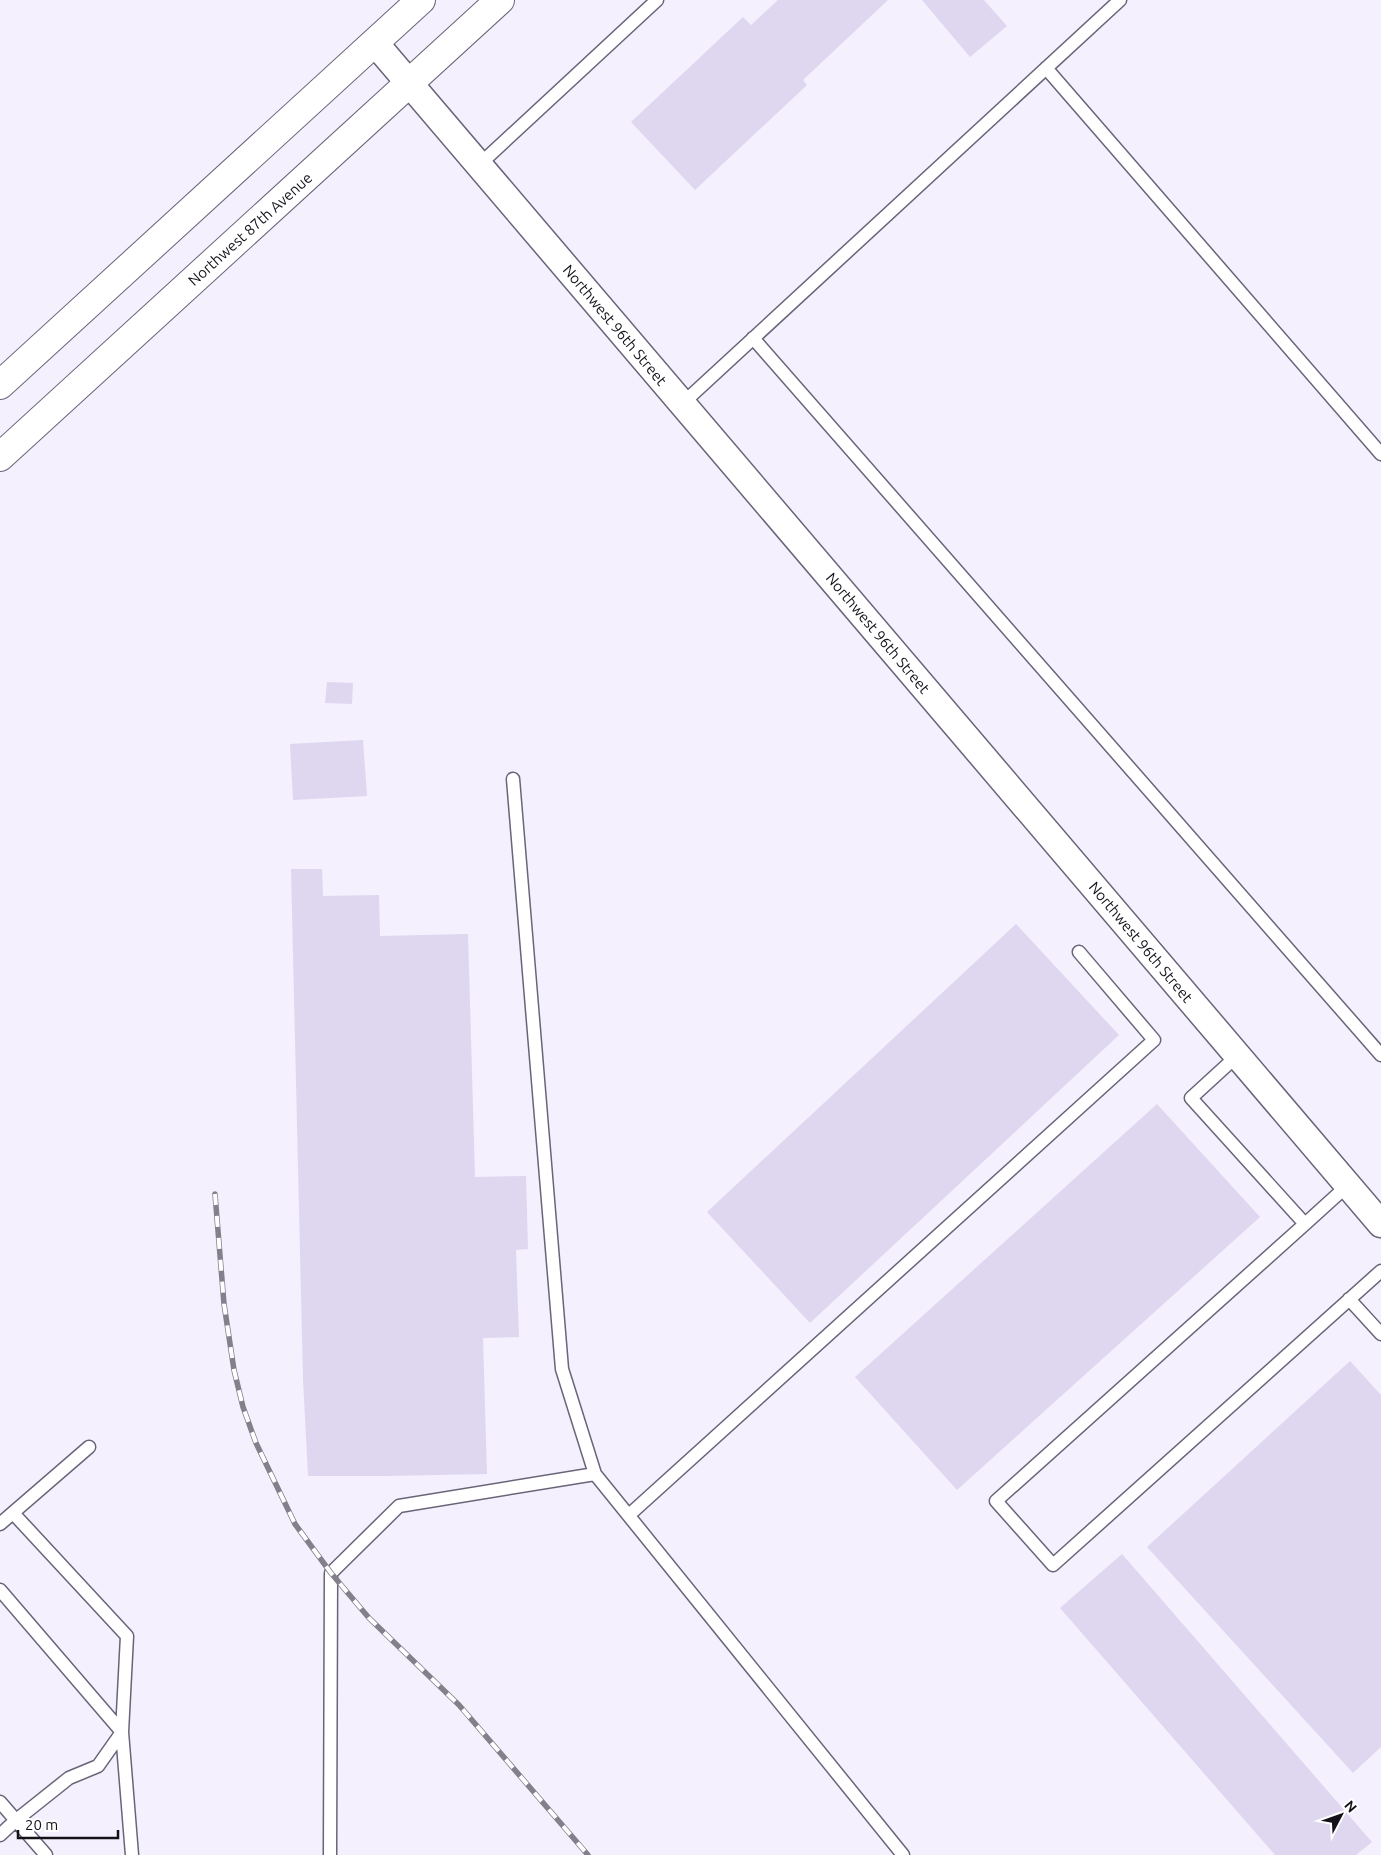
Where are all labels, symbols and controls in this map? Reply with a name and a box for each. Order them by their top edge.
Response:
street label: Northwest 87th Avenue [185,169,315,289]
street label: Northwest 96th Street [560,261,670,389]
street label: Northwest 96th Street [823,569,933,697]
street label: Northwest 96th Street [1086,878,1196,1006]
north arrow [1316,1790,1366,1840]
text: N [1341,1797,1360,1816]
scale bar [18,1808,118,1840]
text: 20 m [25,1816,58,1833]

